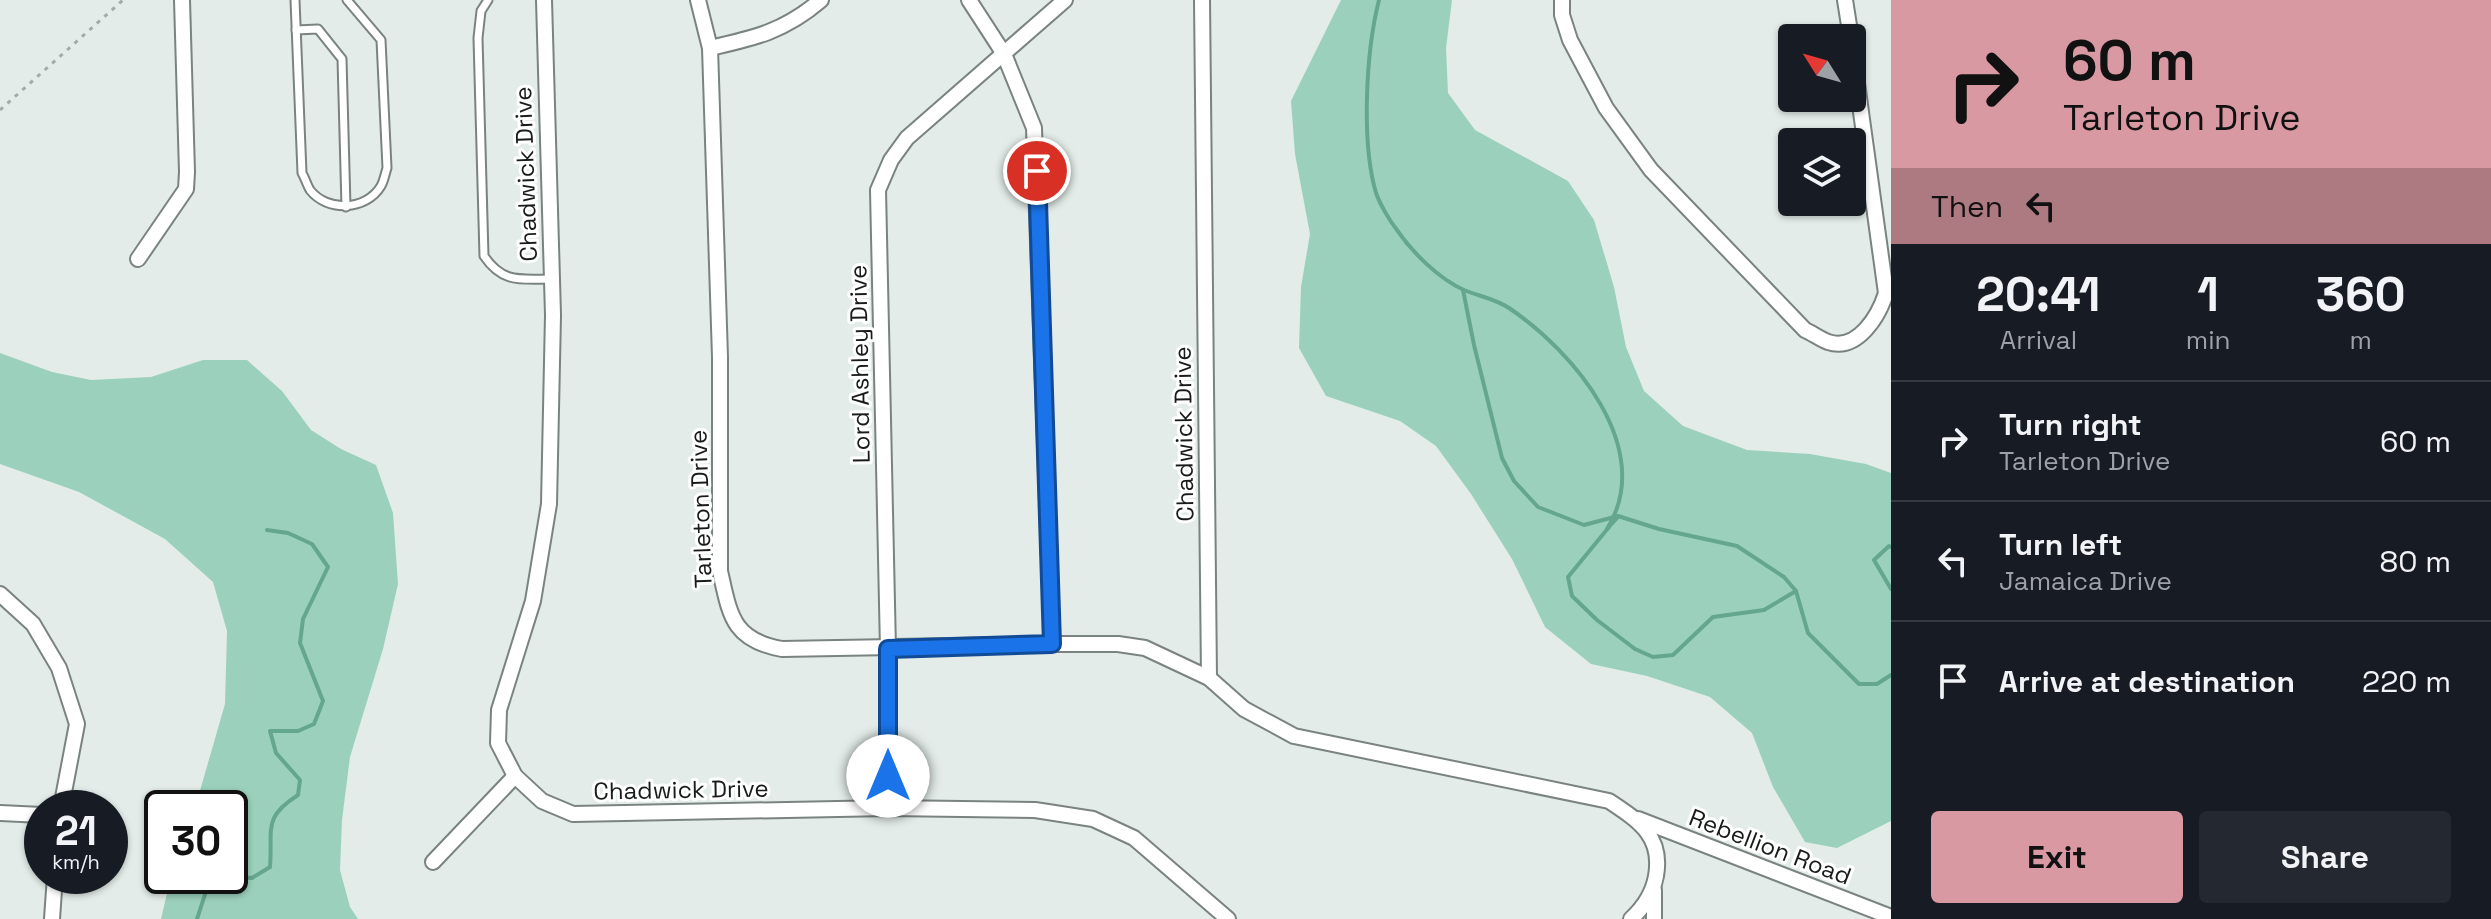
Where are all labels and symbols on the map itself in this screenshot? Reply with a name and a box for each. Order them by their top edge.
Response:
north arrow [1778,24,1866,112]
street label: Chadwick Drive [507,86,544,262]
pin [1003,137,1071,205]
street label: Lord Ashley Drive [842,264,877,464]
street label: Chadwick Drive [1166,346,1201,522]
street label: Tarleton Drive [682,429,719,589]
position arrow [846,734,930,818]
street label: Chadwick Drive [593,772,769,807]
speed limit sign: 30 [144,790,248,894]
street label: Rebellion Road [1685,801,1856,892]

